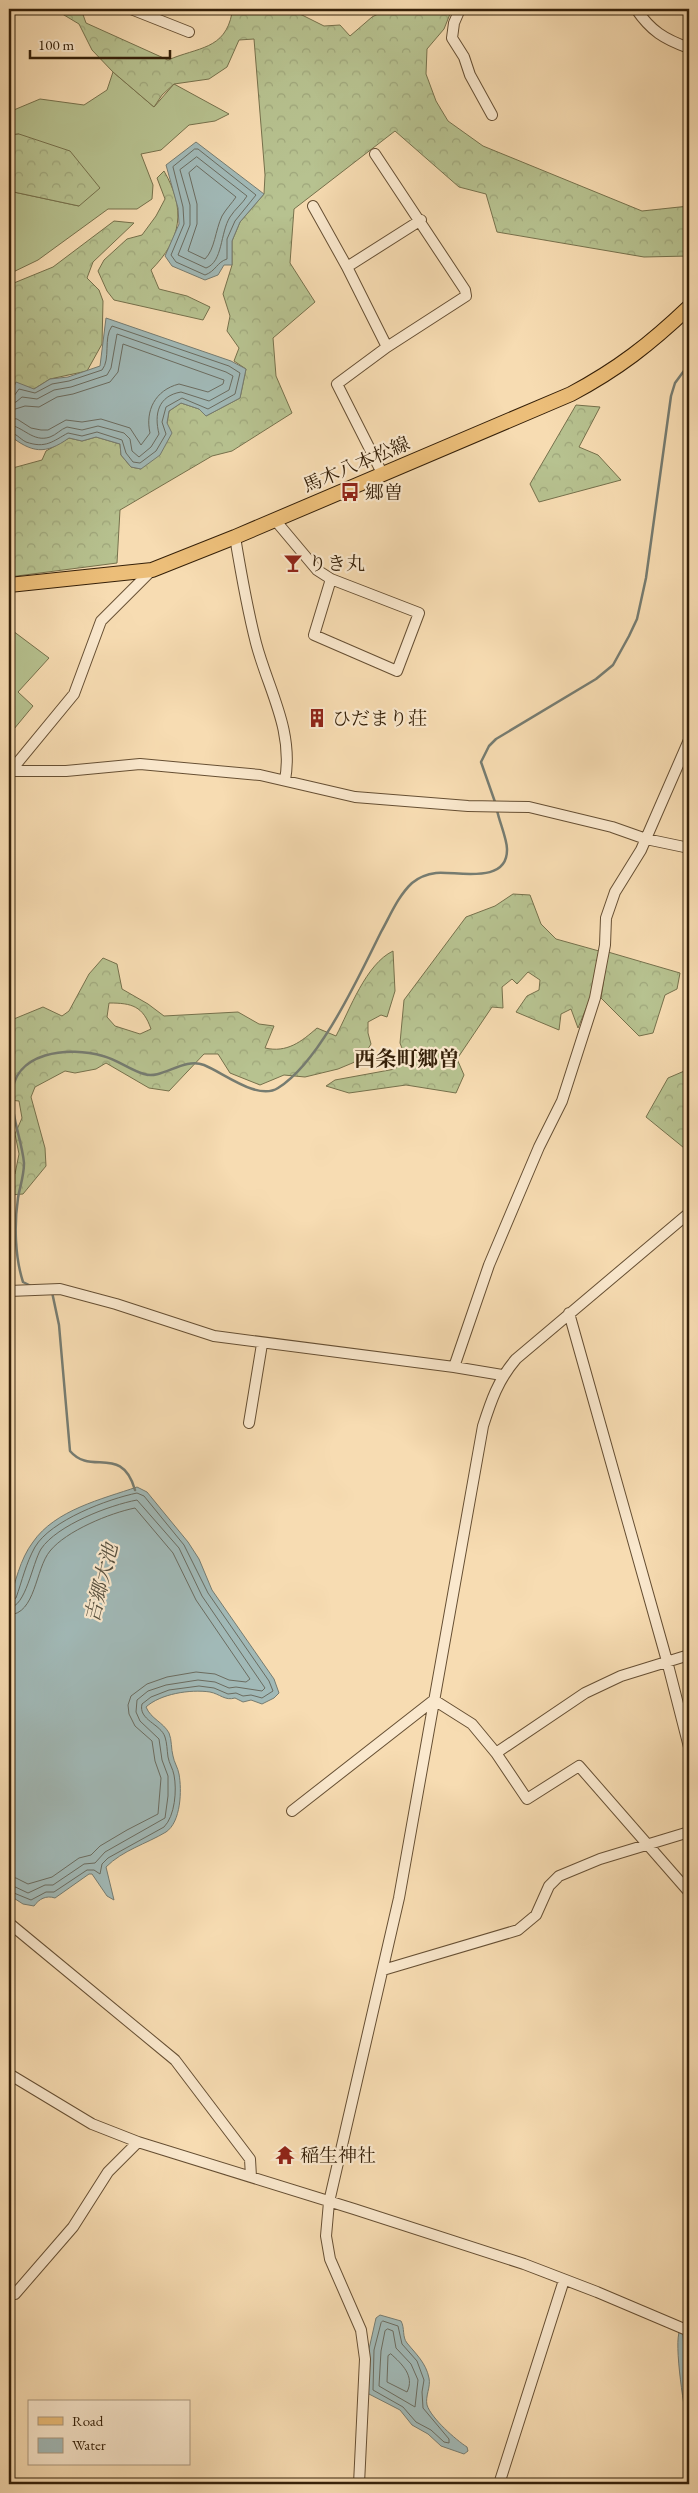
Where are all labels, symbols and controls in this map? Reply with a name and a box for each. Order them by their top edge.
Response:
scale bar [30,28,170,60]
text: 100 m [38,35,75,54]
street label: 馬木八本松線 [299,431,414,498]
place label: 郷曽 [365,480,403,505]
bus stop icon: 郷曽 [339,481,361,503]
place label: りき丸 [308,551,365,576]
bar icon: りき丸 [282,552,304,574]
place label: ひだまり荘 [332,706,427,731]
building icon: ひだまり荘 [306,707,328,729]
district label: 西条町郷曽 [355,1045,460,1072]
water label: 吉郷大池 [79,1539,124,1625]
place label: 稲生神社 [300,2143,376,2168]
temple icon: 稲生神社 [274,2144,296,2166]
legend [28,2400,190,2466]
text: Road [72,2411,104,2430]
text: Water [72,2435,106,2454]

